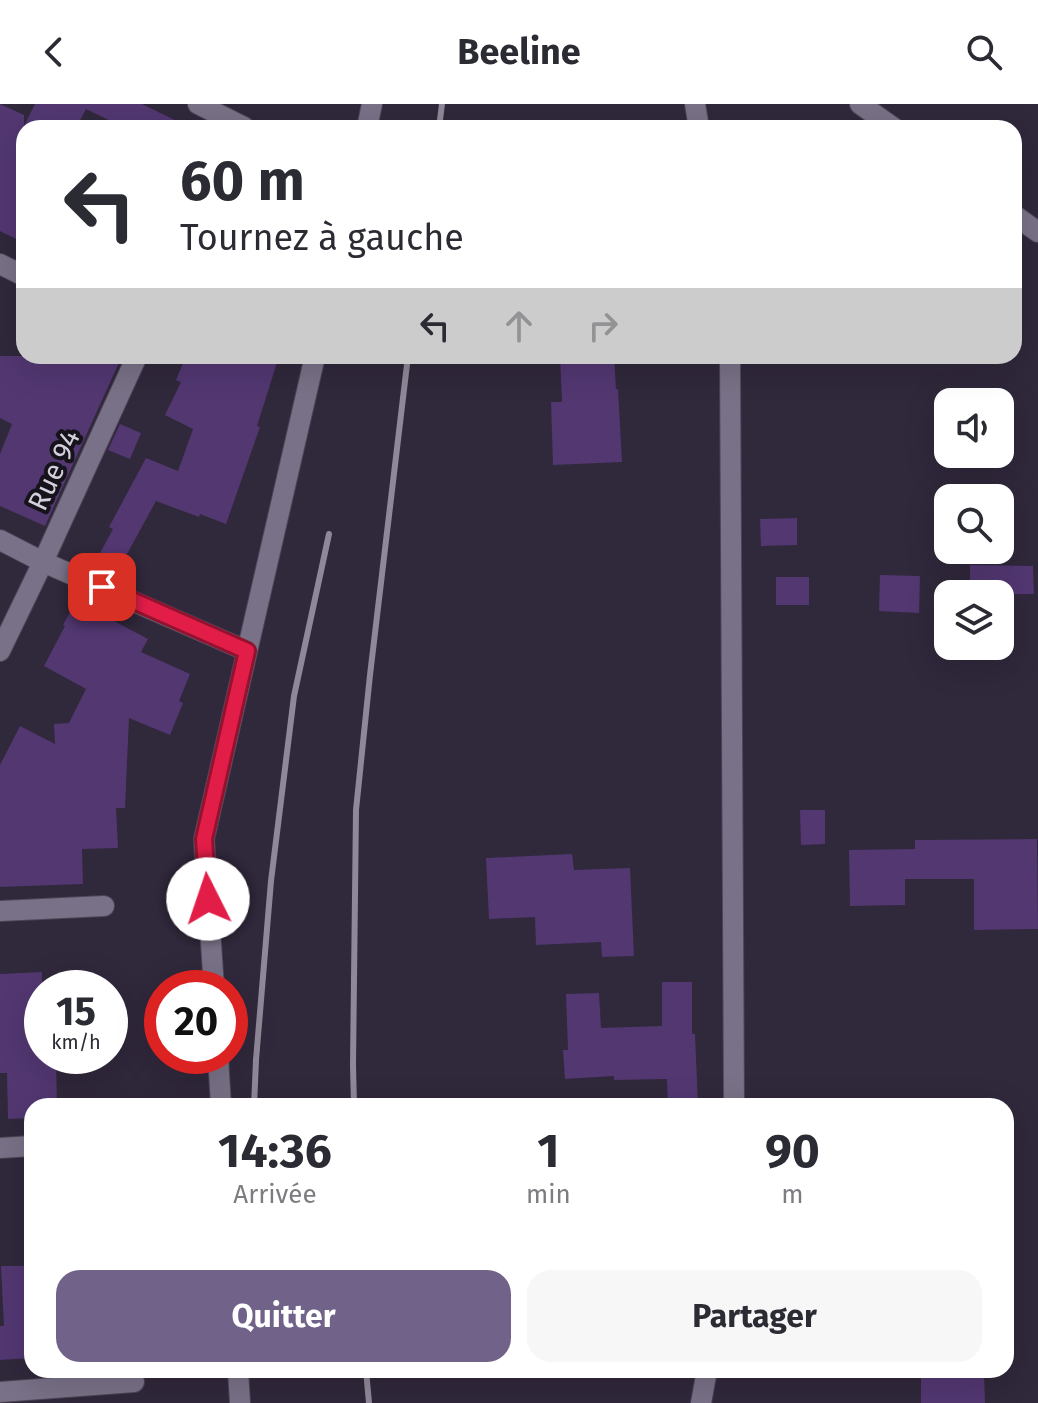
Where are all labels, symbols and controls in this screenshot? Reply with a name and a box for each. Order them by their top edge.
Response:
icon: back [32,30,76,74]
text: Beeline [457,30,581,74]
icon: search [962,30,1006,74]
text: 60 m [180,148,305,215]
icon: left [48,152,152,256]
text: Tournez à gauche [180,216,464,260]
icon: left [413,304,457,348]
icon: ahead [497,304,541,348]
icon: right [581,304,625,348]
map controls [934,388,1014,660]
button: sound [934,388,1014,468]
street label: Rue 94 [21,424,87,516]
button: search [934,484,1014,564]
pin [68,553,136,621]
icon: arrive [80,565,124,609]
button: layers [934,580,1014,660]
position arrow [166,857,250,941]
speed limit sign: 20 [144,970,248,1074]
text: 15 [56,988,96,1036]
text: km/h [51,1030,101,1054]
text: 14:36 [218,1122,332,1180]
text: 1 [537,1122,560,1180]
text: 90 [765,1122,820,1180]
text: Arrivée [233,1179,317,1210]
text: min [526,1179,571,1210]
text: m [781,1179,804,1210]
button: Quitter [56,1270,511,1362]
button: Partager [527,1270,982,1362]

